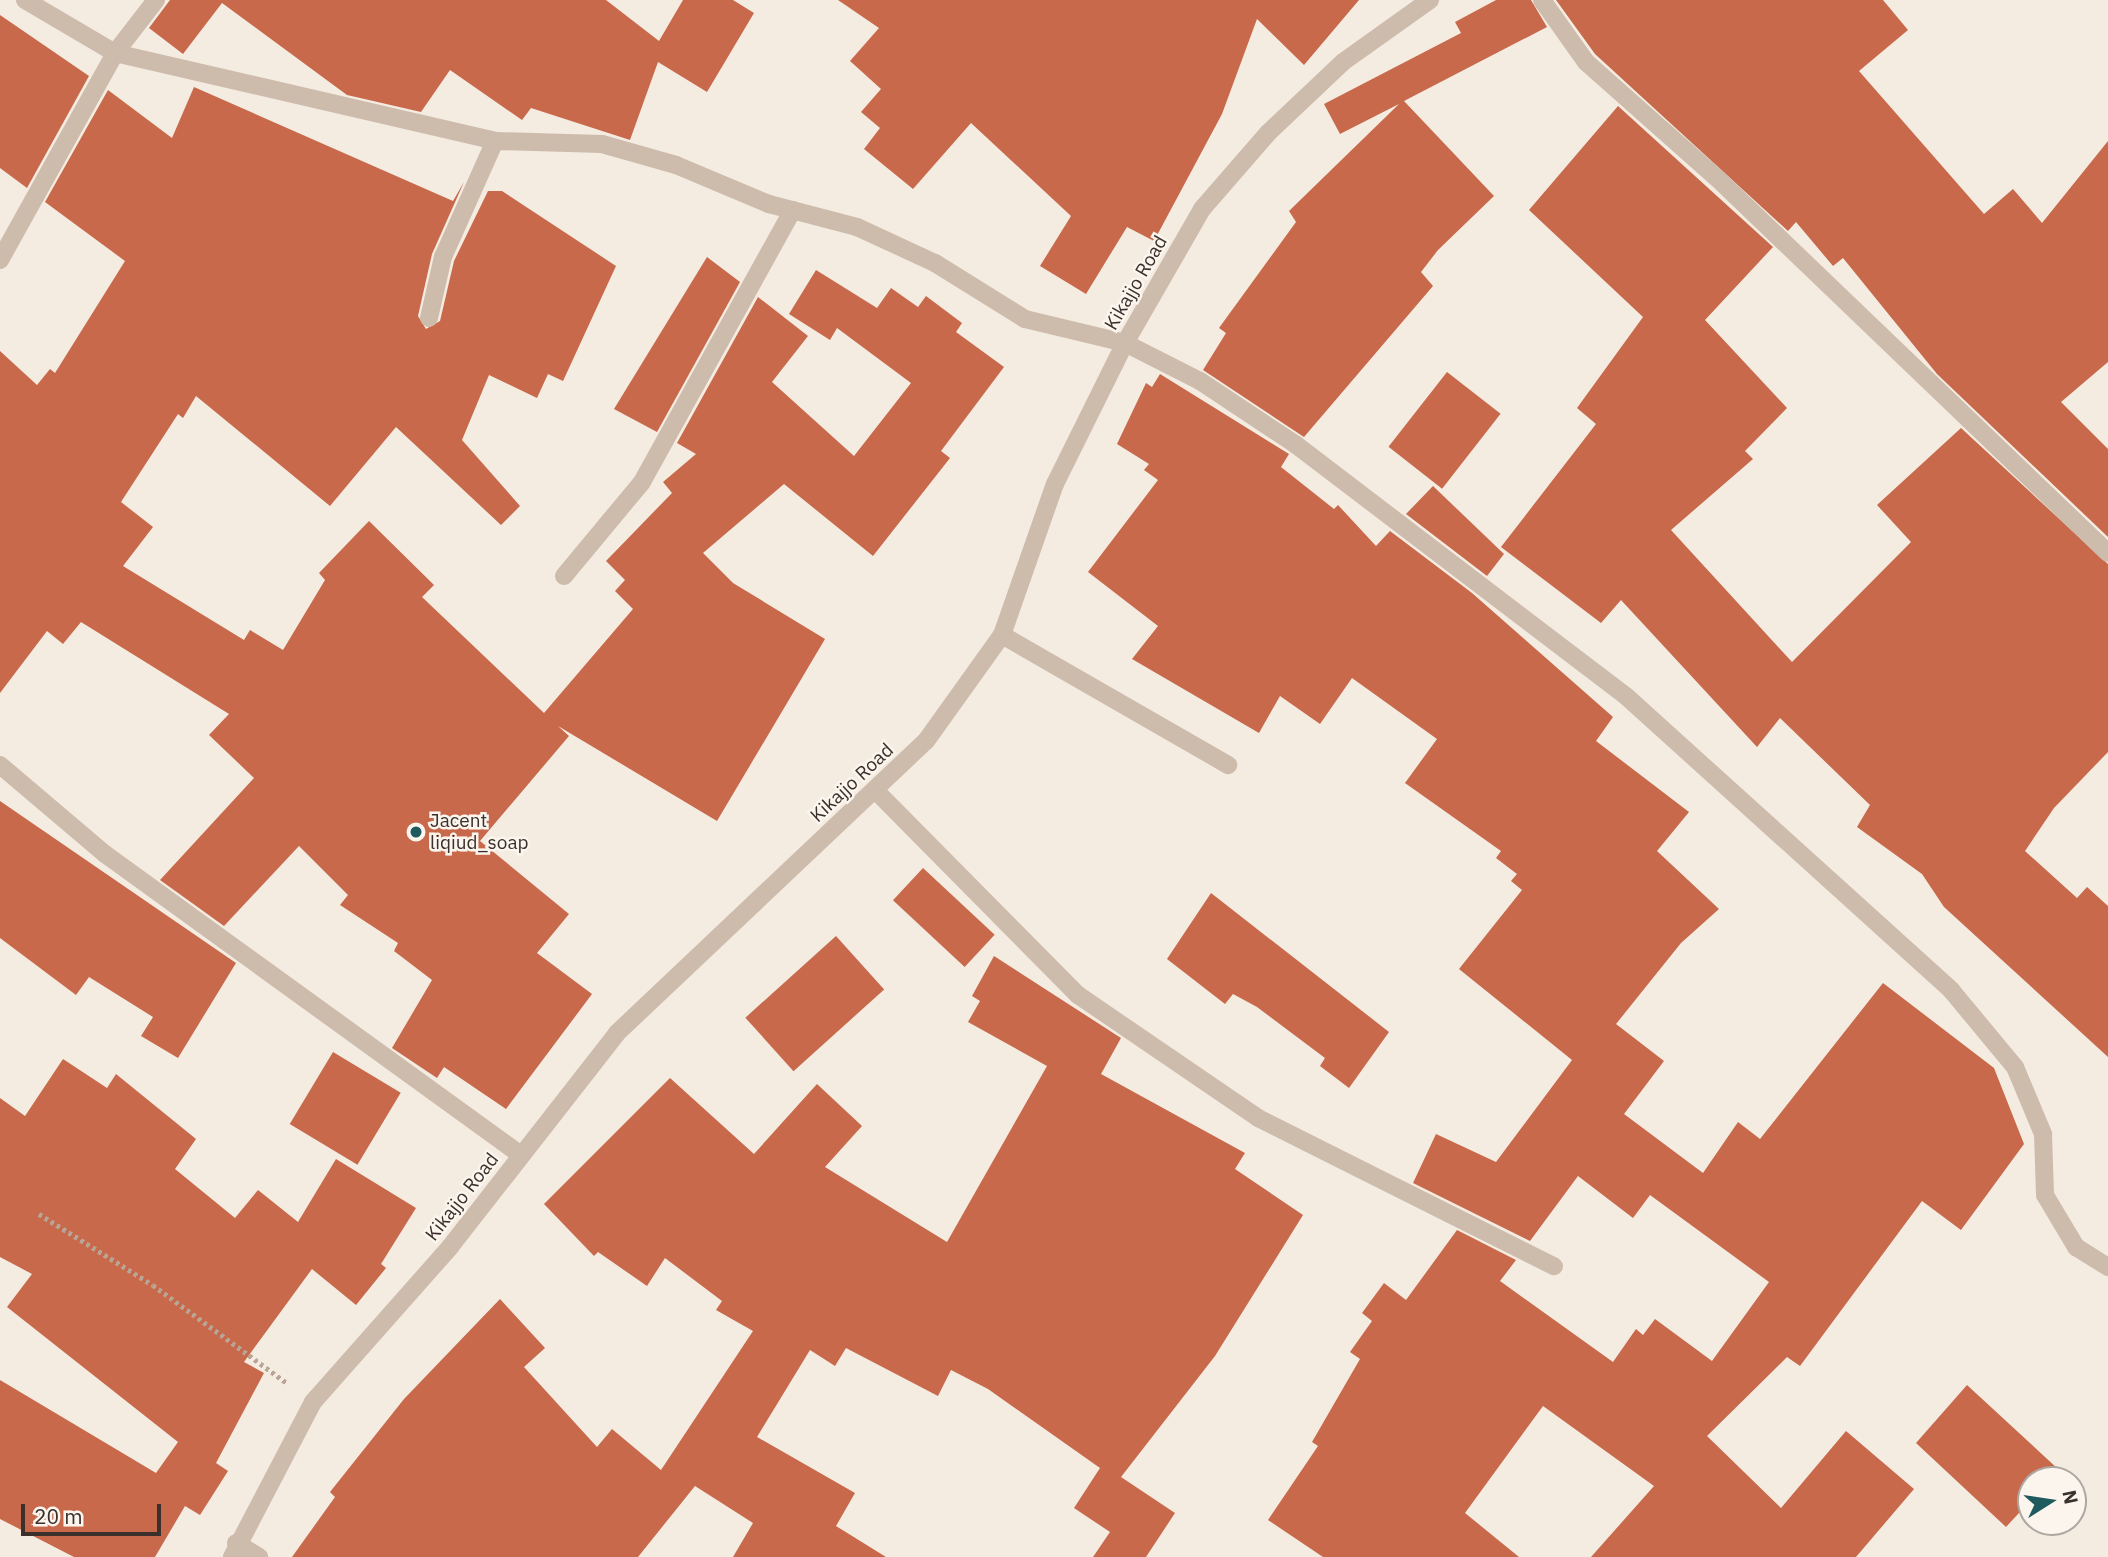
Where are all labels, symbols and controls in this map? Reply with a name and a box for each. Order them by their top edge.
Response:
street label: Kikajjo Road [1100,232,1172,334]
street label: Kikajjo Road [806,739,898,827]
place label: Jacent liqiud_soap [430,810,529,854]
marker: Jacent liqiud_soap [408,824,424,840]
street label: Kikajjo Road [421,1149,503,1245]
north arrow [2017,1466,2087,1536]
text: N [2057,1488,2084,1506]
scale bar [24,1490,164,1534]
text: 20 m [34,1502,83,1530]

